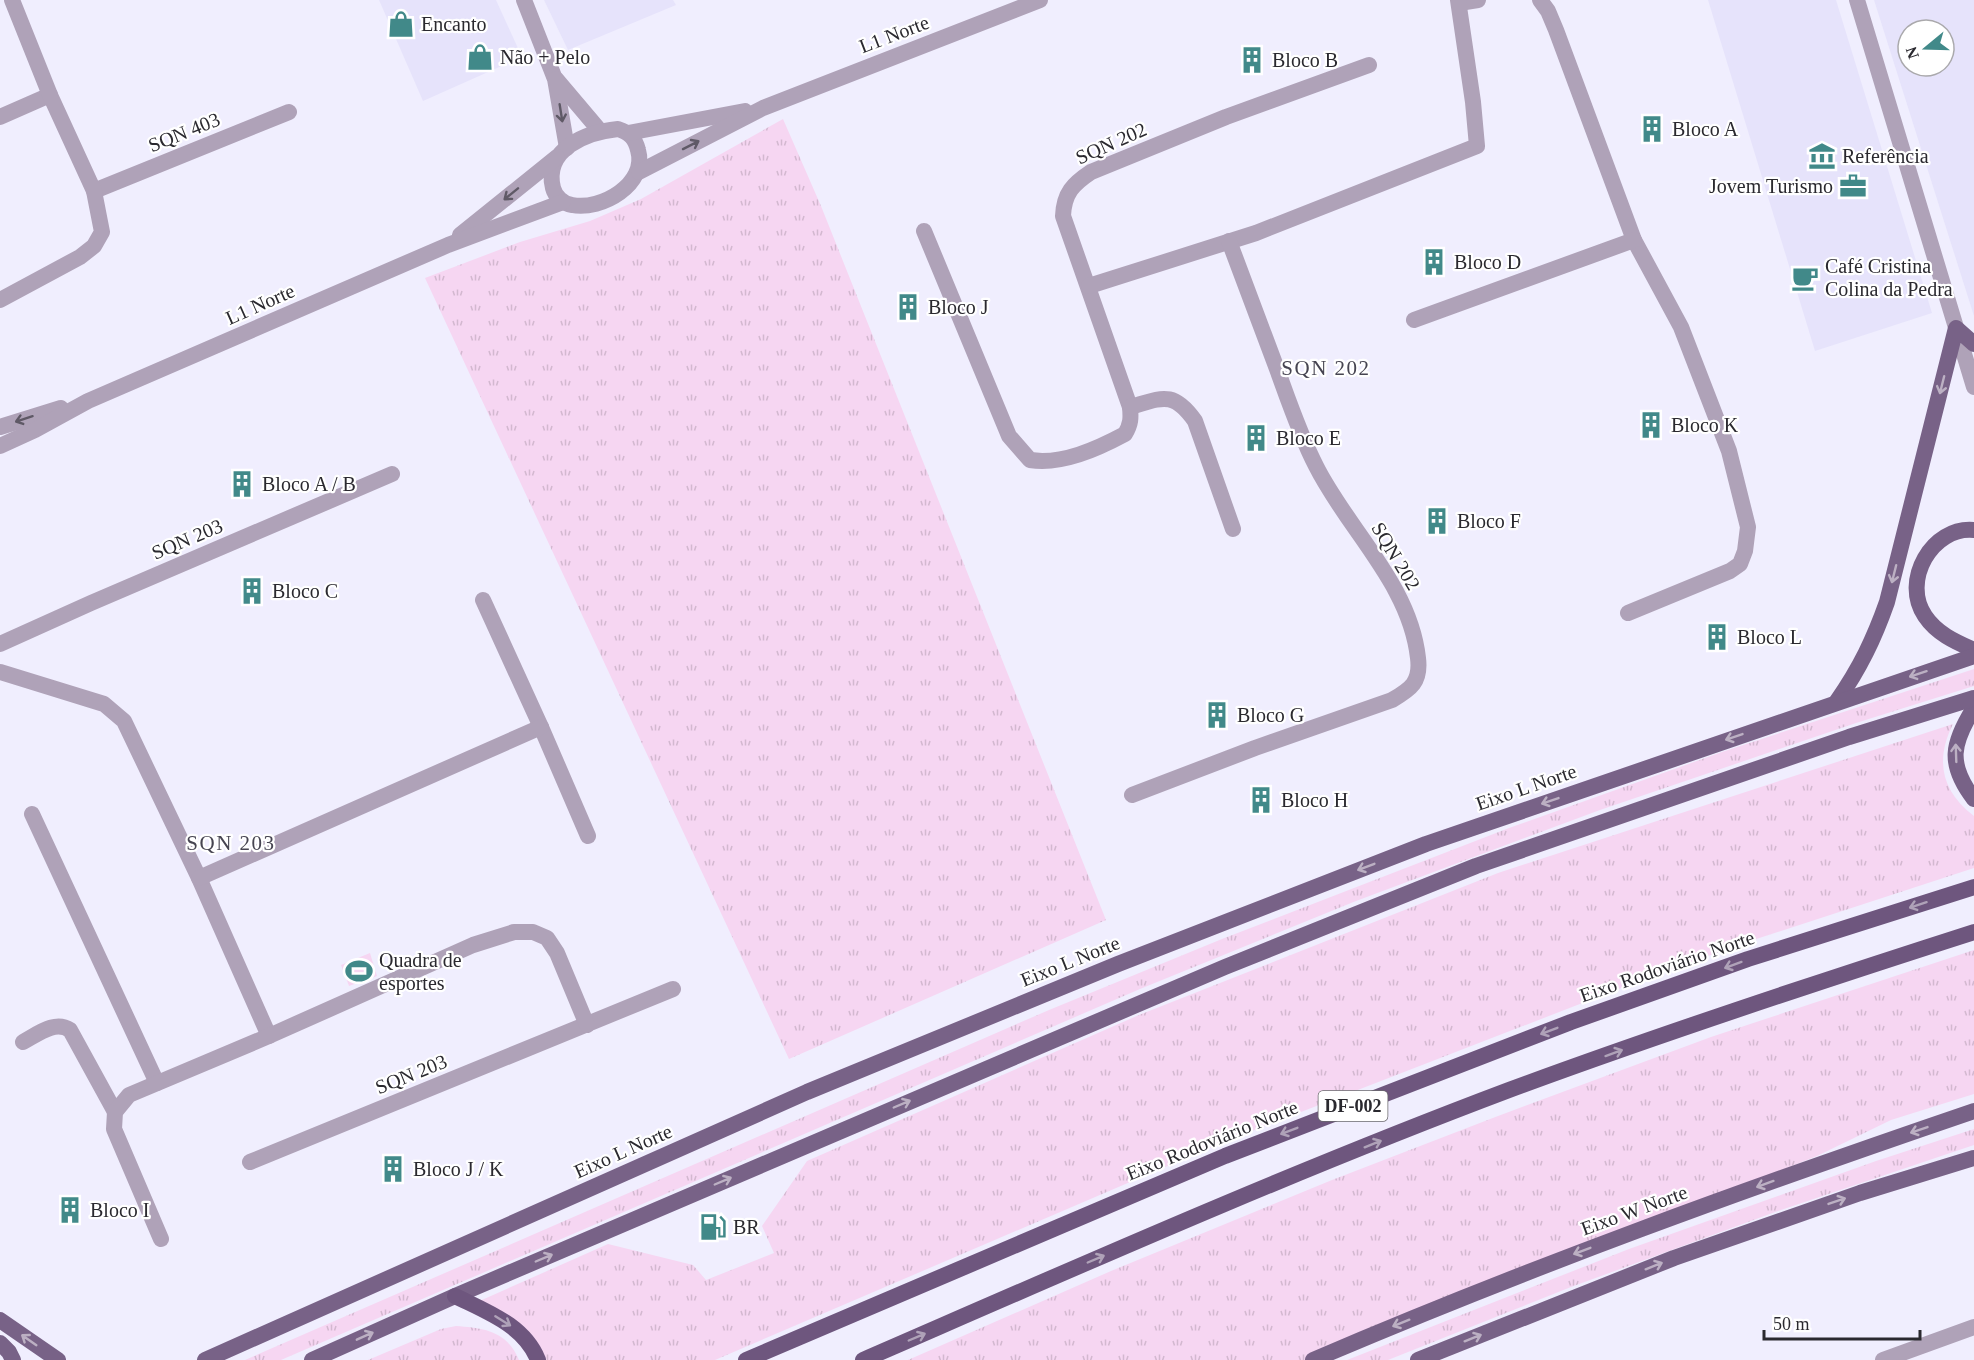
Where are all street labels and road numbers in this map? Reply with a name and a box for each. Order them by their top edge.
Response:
street label: L1 Norte [856,11,932,57]
street label: SQN 403 [145,108,223,156]
street label: SQN 202 [1072,118,1150,168]
street label: L1 Norte [222,279,298,329]
street label: SQN 203 [148,514,226,564]
street label: SQN 202 [1367,518,1425,594]
street label: Eixo L Norte [1473,760,1579,814]
street label: Eixo Rodoviário Norte [1577,926,1757,1006]
street label: Eixo L Norte [1017,931,1123,991]
street label: SQN 203 [372,1050,450,1098]
road number: DF-002 [1318,1091,1388,1121]
street label: Eixo Rodoviário Norte [1123,1095,1301,1185]
street label: Eixo L Norte [571,1120,675,1182]
street label: Eixo W Norte [1578,1181,1690,1239]

